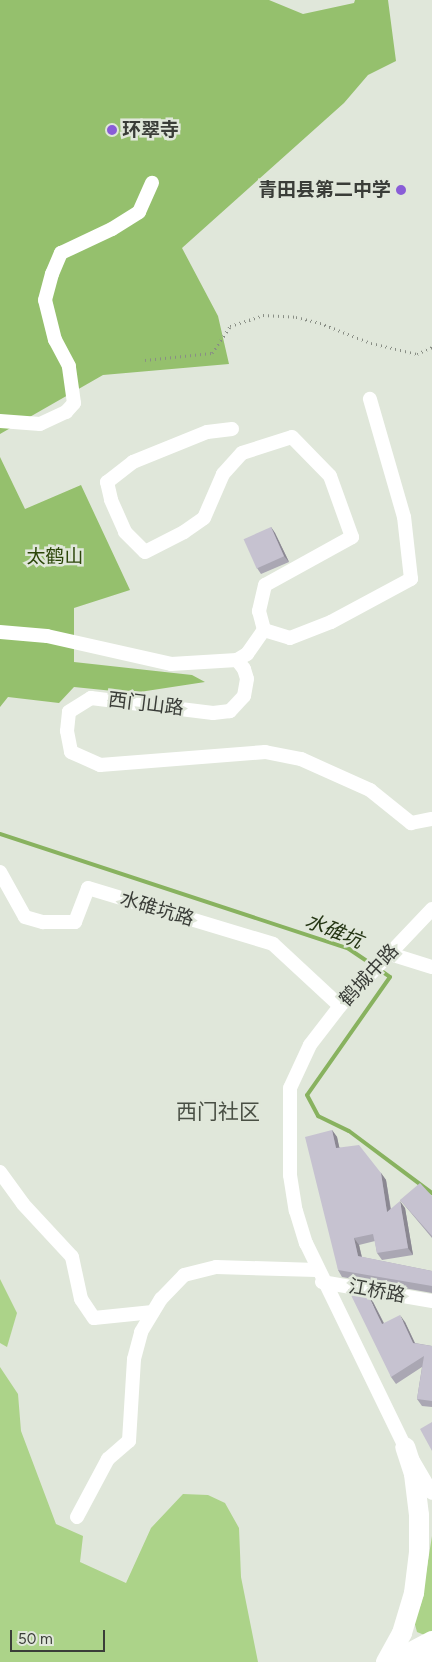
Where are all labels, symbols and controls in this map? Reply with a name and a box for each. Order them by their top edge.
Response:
place label: 环翠寺 [122,119,179,141]
marker: 环翠寺 [106,124,118,136]
place label: 青田县第二中学 [258,179,391,201]
marker: 青田县第二中学 [395,184,407,196]
park label: 太鹤山 [27,546,83,568]
street label: 西门山路 [107,688,185,720]
street label: 水碓坑路 [117,887,197,931]
water label: 水碓坑 [302,909,366,953]
street label: 鹤城中路 [335,939,403,1011]
district label: 西门社区 [176,1099,260,1125]
street label: 江桥路 [347,1275,407,1307]
scale bar [12,1620,108,1652]
text: 50 m [18,1630,53,1648]

